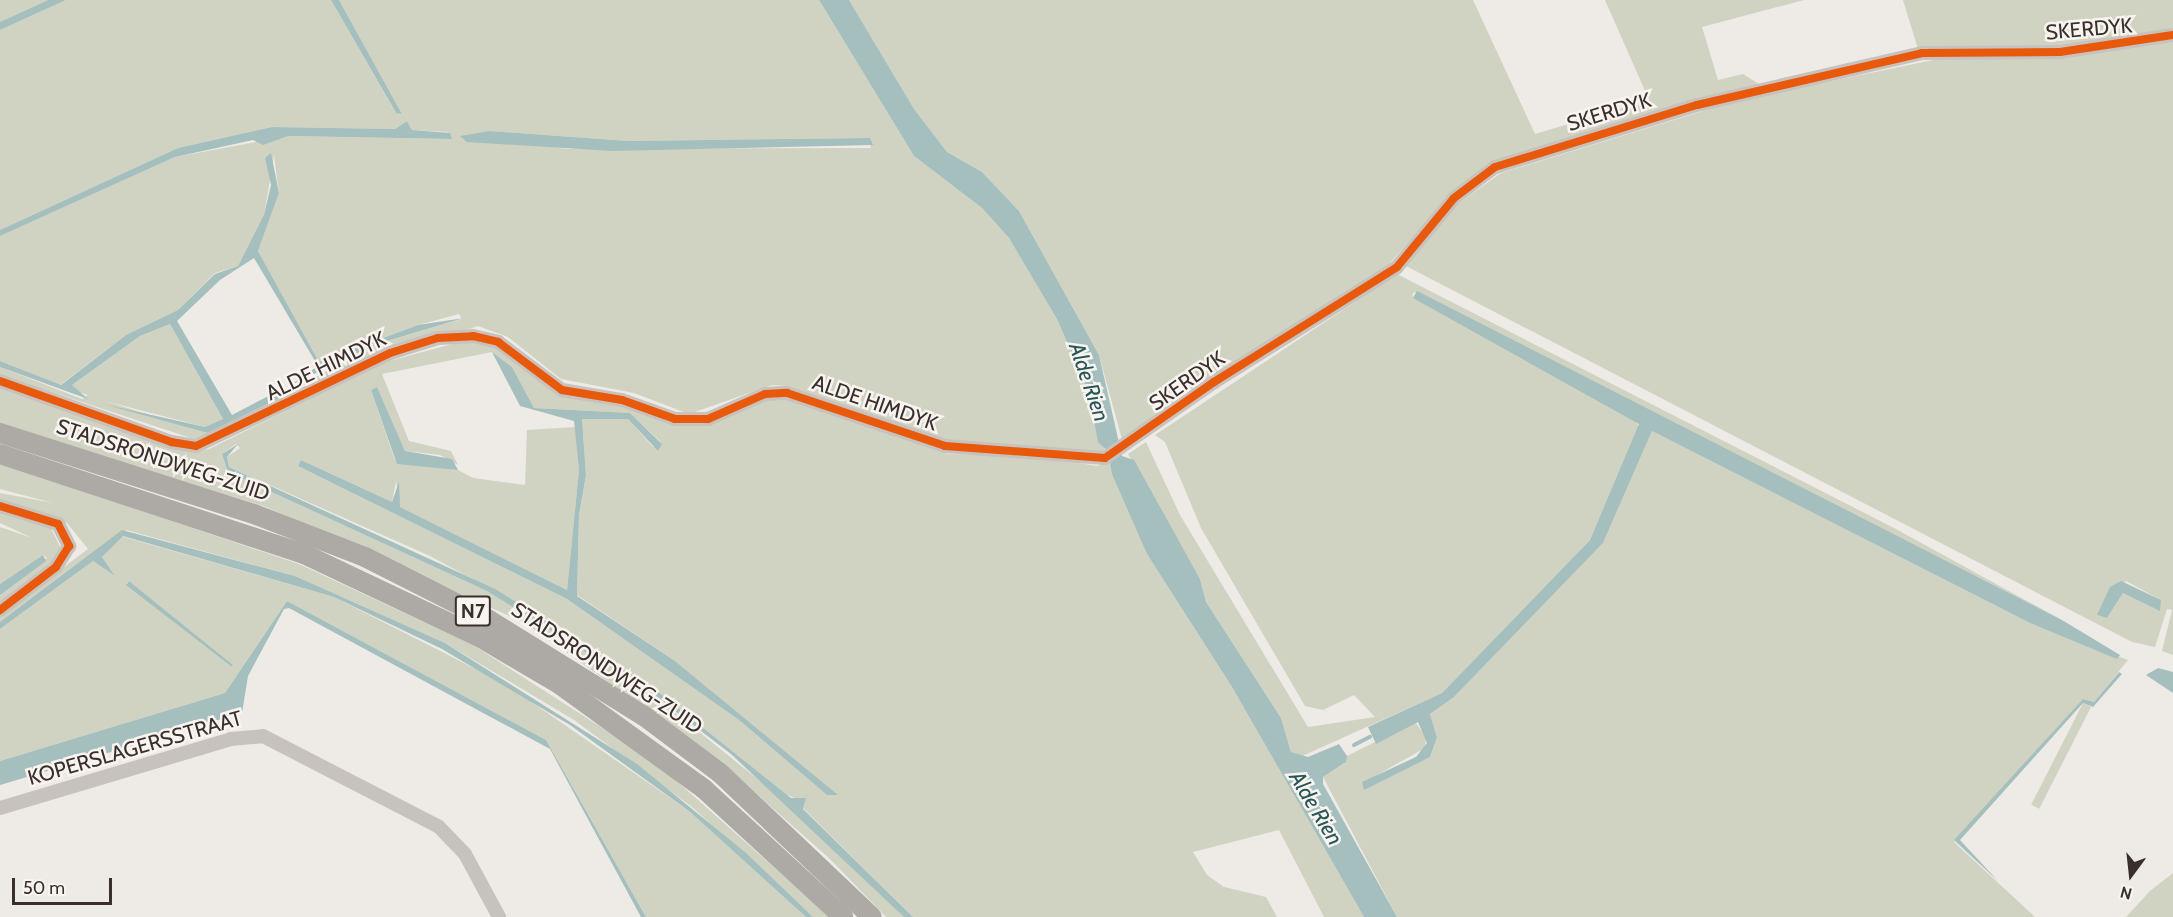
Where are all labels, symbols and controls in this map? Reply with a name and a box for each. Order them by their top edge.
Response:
street label: SKERDYK [2045,13,2133,45]
street label: SKERDYK [1564,87,1654,137]
street label: ALDE HIMDYK [262,326,390,406]
water label: Alde Rien [1063,339,1115,425]
street label: SKERDYK [1144,346,1230,416]
street label: ALDE HIMDYK [809,370,941,436]
street label: STADSRONDWEG-ZUID [53,414,273,506]
road number: N7 [454,594,492,628]
street label: STADSRONDWEG-ZUID [507,597,707,739]
street label: KOPERSLAGERSSTRAAT [25,705,245,791]
water label: Alde Rien [1284,766,1348,850]
north arrow [2101,845,2161,905]
scale bar [15,866,116,904]
text: 50 m [23,877,65,899]
text: N [2118,882,2134,904]

